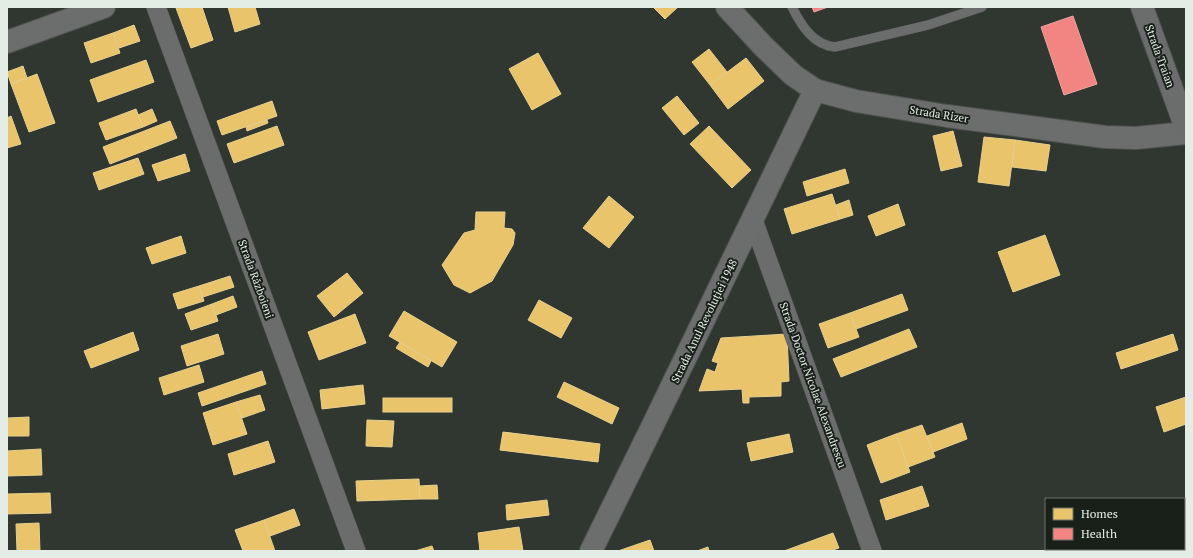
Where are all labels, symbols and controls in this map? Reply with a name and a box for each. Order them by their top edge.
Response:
street label: Strada Traian [1142,23,1178,90]
street label: Strada Rizer [909,102,970,126]
street label: Strada Războieni [235,238,277,320]
street label: Strada Anul Revoluției 1948 [668,257,741,386]
street label: Strada Doctor Nicolae Alexandrescu [776,300,850,470]
legend [1045,498,1185,550]
text: Homes [1081,506,1118,521]
text: Health [1081,526,1117,541]

